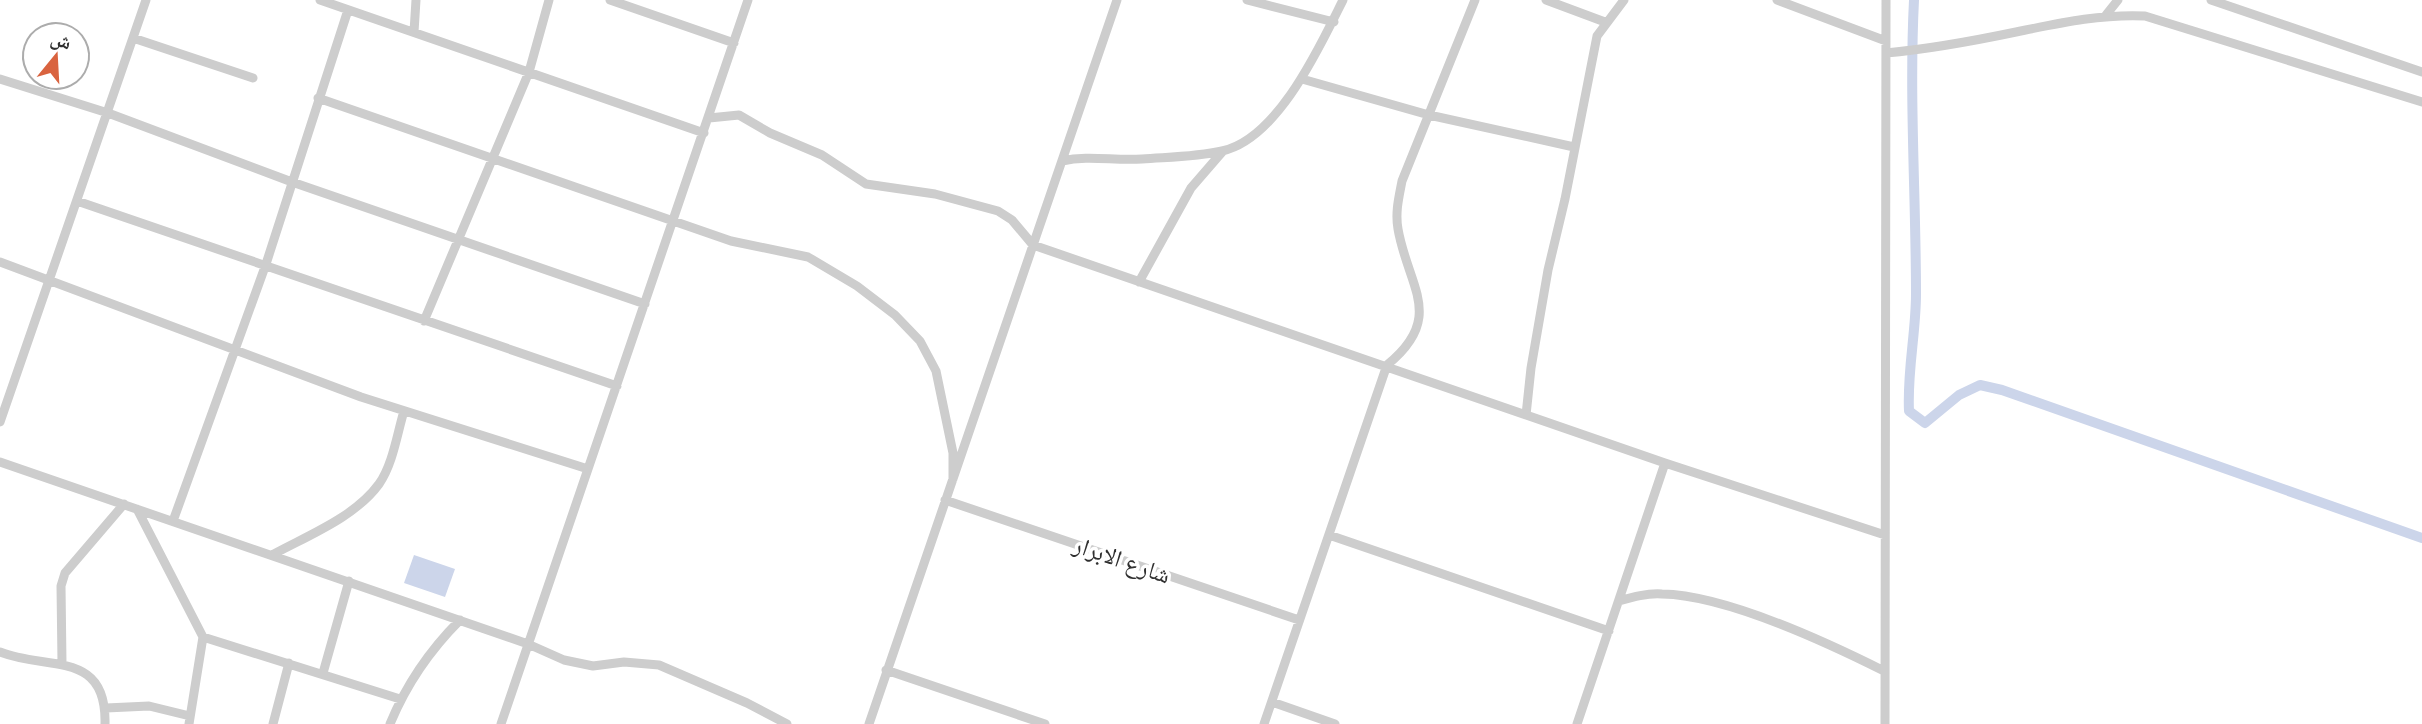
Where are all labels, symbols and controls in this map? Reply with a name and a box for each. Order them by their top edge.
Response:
north arrow [21,21,91,91]
text: ش [48,25,75,54]
street label: شارع الابرار [1069,527,1175,591]

